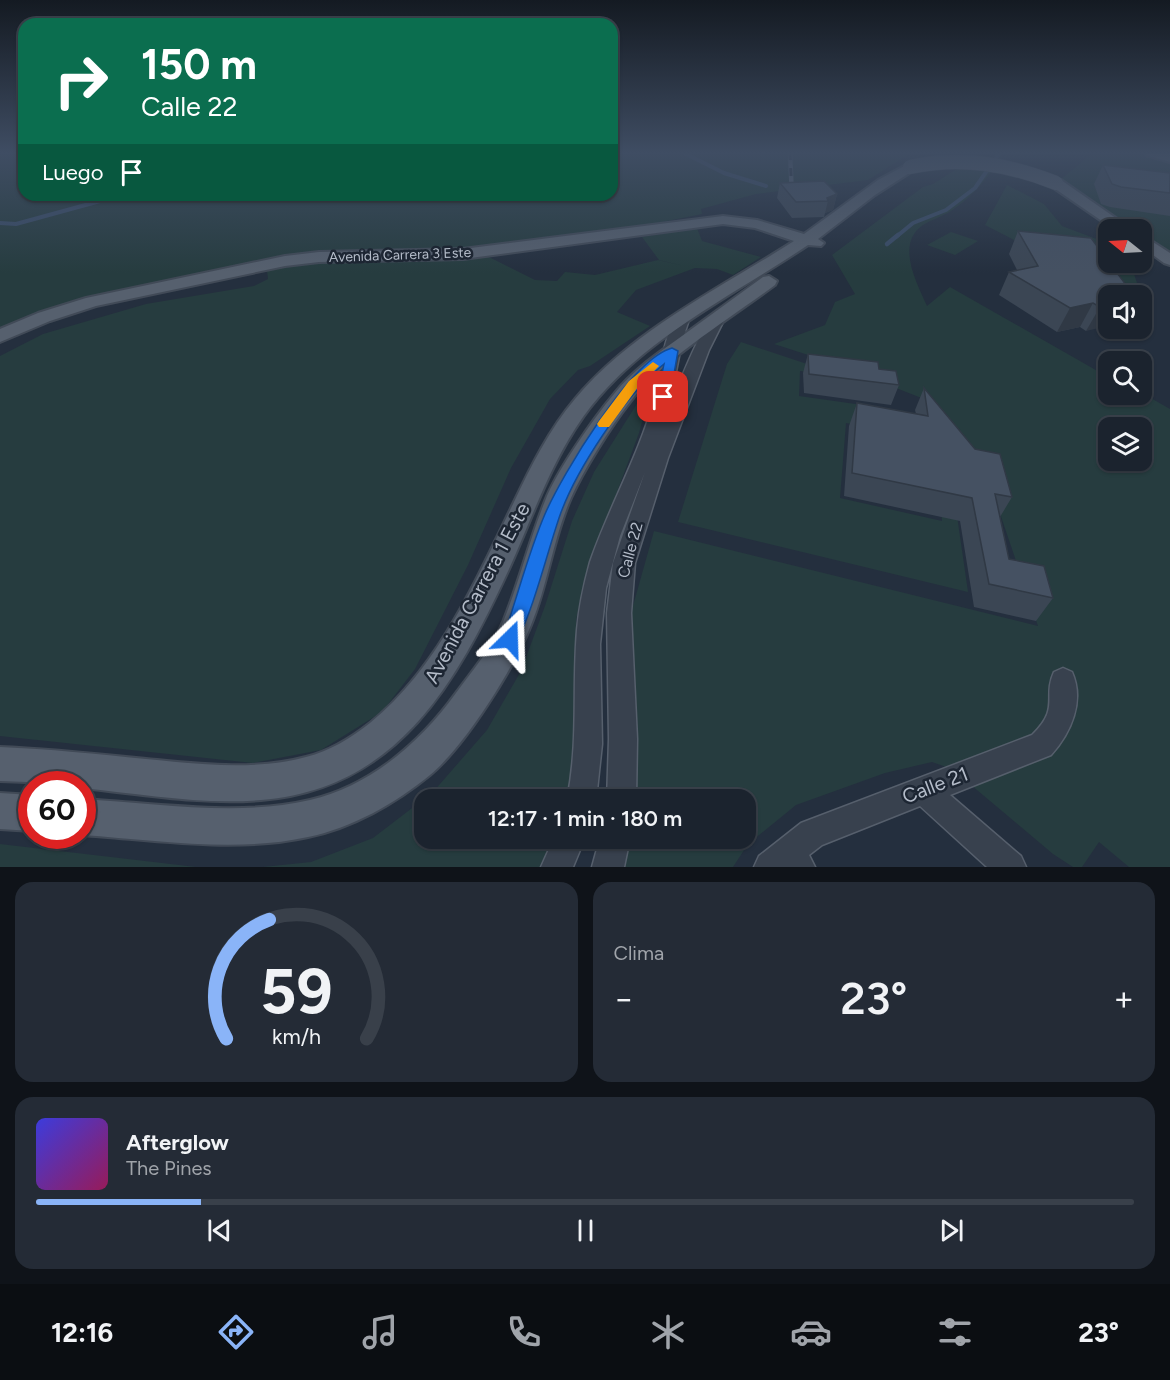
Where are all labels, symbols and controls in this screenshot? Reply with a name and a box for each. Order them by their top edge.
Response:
text: 150 m [141,39,257,90]
icon: right [42,42,120,120]
text: Calle 22 [141,90,238,123]
icon: arrive [115,156,148,189]
text: Luego [42,159,103,186]
north arrow [1098,219,1152,273]
map controls [1098,219,1152,471]
street label: Avenida Carrera 3 Este [329,244,472,266]
button: sound [1098,285,1152,339]
button: search [1098,351,1152,405]
pin [637,371,688,422]
icon: arrive [646,380,679,413]
button: layers [1098,417,1152,471]
street label: Avenida Carrera 1 Este [419,499,535,687]
street label: Calle 22 [613,520,647,580]
position arrow [478,607,542,671]
street label: Calle 21 [899,761,971,809]
speed limit sign: 60 [18,771,96,849]
text: 12:17 · 1 min · 180 m [488,805,682,832]
text: Clima [614,941,664,965]
text: 59 [260,954,332,1029]
text: 23° [840,971,907,1025]
text: − [614,979,634,1018]
text: + [1113,979,1134,1018]
text: km/h [272,1024,321,1049]
text: Afterglow [126,1129,229,1156]
text: The Pines [126,1156,212,1180]
icon: previous [203,1214,236,1247]
icon: pause [569,1214,602,1247]
icon: next [935,1214,968,1247]
icon: directions [215,1311,257,1353]
icon: music [359,1311,401,1353]
icon: phone [503,1311,545,1353]
icon: climate [647,1311,689,1353]
icon: car [790,1311,832,1353]
icon: filters [934,1311,976,1353]
text: 12:16 [51,1316,113,1349]
text: 23° [1078,1316,1119,1349]

